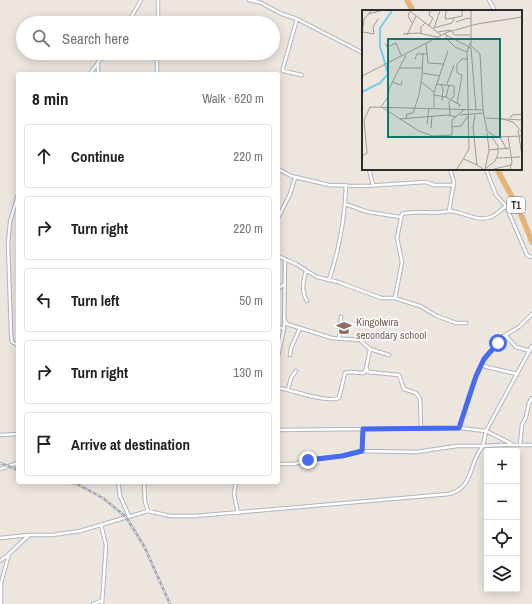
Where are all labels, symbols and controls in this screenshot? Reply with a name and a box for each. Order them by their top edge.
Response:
inset map [362,10,522,170]
search box [16,16,280,60]
icon: search [30,27,52,49]
text: Search here [62,28,129,49]
text: 8 min [32,87,68,110]
text: Walk · 620 m [202,90,264,107]
icon: ahead [33,145,55,167]
text: Continue [71,146,124,167]
text: 220 m [233,148,263,165]
road number: T1 [507,197,525,213]
icon: right [33,217,55,239]
text: Turn right [71,218,128,239]
text: 220 m [233,220,263,237]
icon: left [33,289,55,311]
text: Turn left [71,290,119,311]
text: 50 m [239,292,263,309]
place label: Kingolwira secondary school [356,315,426,342]
school or university icon: Kingolwira secondary school [335,319,353,337]
route start [489,334,507,352]
icon: right [33,361,55,383]
text: Turn right [71,362,128,383]
text: 130 m [233,364,263,381]
icon: arrive [33,433,55,455]
text: Arrive at destination [71,434,190,455]
map controls [484,448,520,592]
button: + [484,448,520,484]
route end [299,451,317,469]
button: − [484,484,520,520]
button: locate [484,520,520,556]
button: layers [484,556,520,592]

